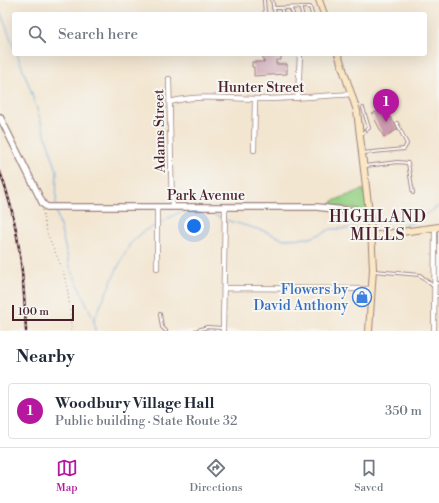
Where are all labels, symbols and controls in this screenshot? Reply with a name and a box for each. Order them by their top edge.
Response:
search box [12,12,427,56]
icon: search [26,23,48,45]
text: Search here [58,25,138,44]
street label: Hunter Street [218,79,304,97]
street label: Adams Street [150,89,170,174]
pin: 1 [373,89,399,122]
street label: Park Avenue [167,187,245,205]
district label: HIGHLAND MILLS [329,207,427,245]
your location [184,216,204,236]
place label: Flowers by David Anthony [253,281,348,315]
shop icon: Flowers by David Anthony [351,286,373,308]
scale bar [12,303,74,322]
text: 100 m [18,305,49,319]
text: Nearby [16,346,75,368]
text: Woodbury Village Hall [55,394,214,413]
text: 1 [27,403,33,419]
text: 350 m [385,403,422,419]
text: Public building · State Route 32 [55,413,237,429]
tab: Map [56,457,78,495]
tab: Directions [190,457,243,495]
tab: Saved [354,457,383,495]

